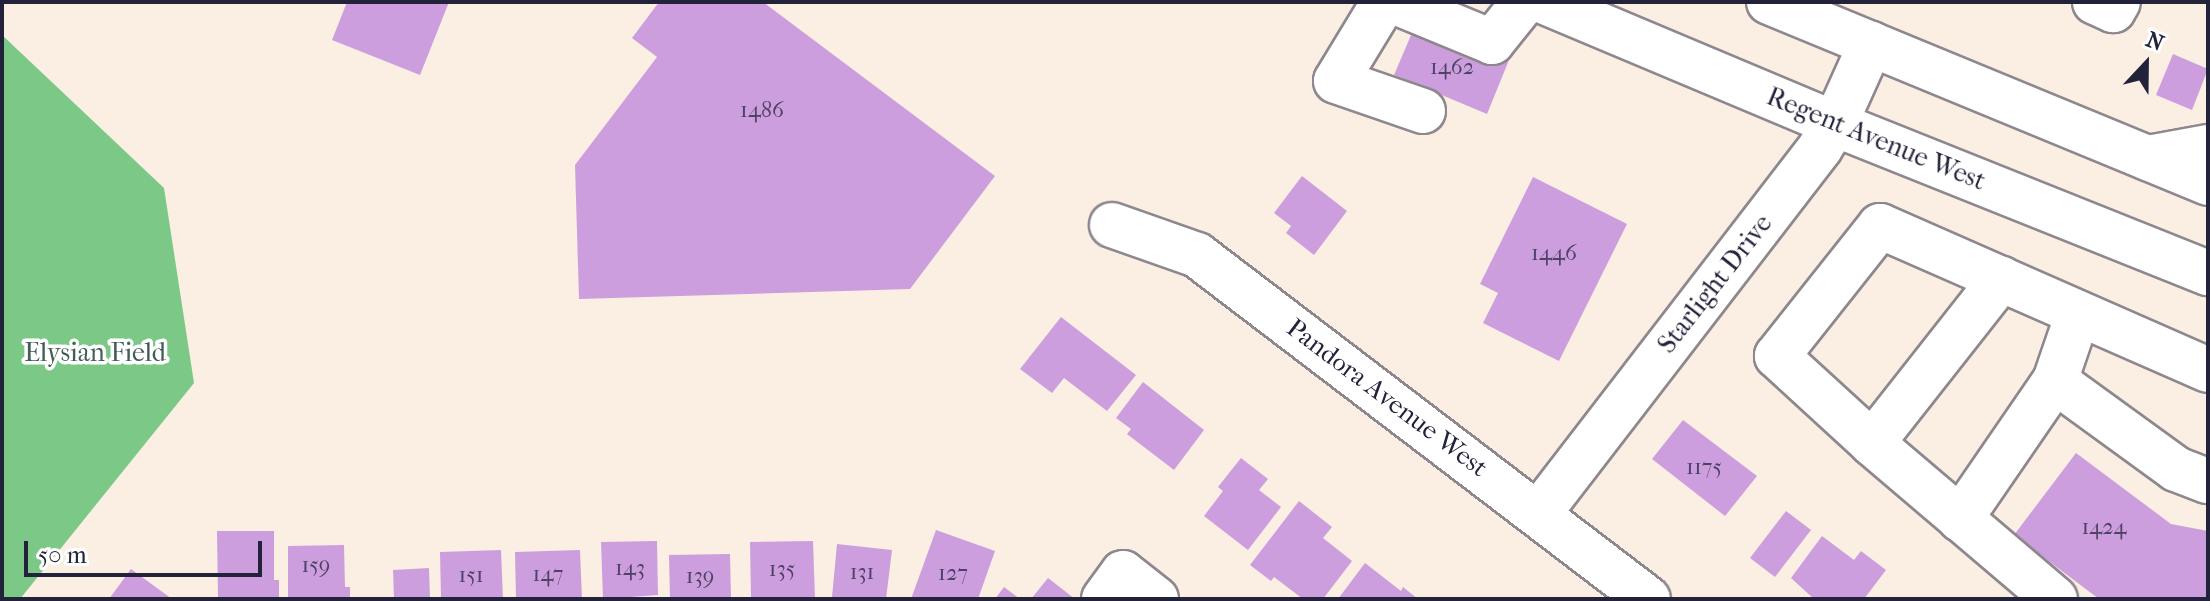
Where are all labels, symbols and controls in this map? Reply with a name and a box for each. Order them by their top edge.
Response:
north arrow [2106,24,2186,104]
text: N [2142,27,2168,57]
house number: 1462 [1430,55,1474,81]
street label: Regent Avenue West [1762,81,1990,197]
house number: 1486 [740,98,784,124]
street label: Starlight Drive [1651,209,1779,359]
house number: 1446 [1531,241,1577,267]
street label: Pandora Avenue West [1280,312,1494,484]
park label: Elysian Field [24,337,166,369]
house number: 1175 [1686,455,1722,481]
house number: 1424 [2081,515,2127,541]
scale bar [28,525,266,575]
text: 50 m [38,541,87,569]
house number: 159 [302,553,330,579]
house number: 143 [615,556,645,582]
house number: 135 [769,557,795,583]
house number: 131 [850,560,874,586]
house number: 127 [938,561,968,587]
house number: 147 [533,562,563,588]
house number: 151 [458,563,484,589]
house number: 139 [686,564,714,590]

